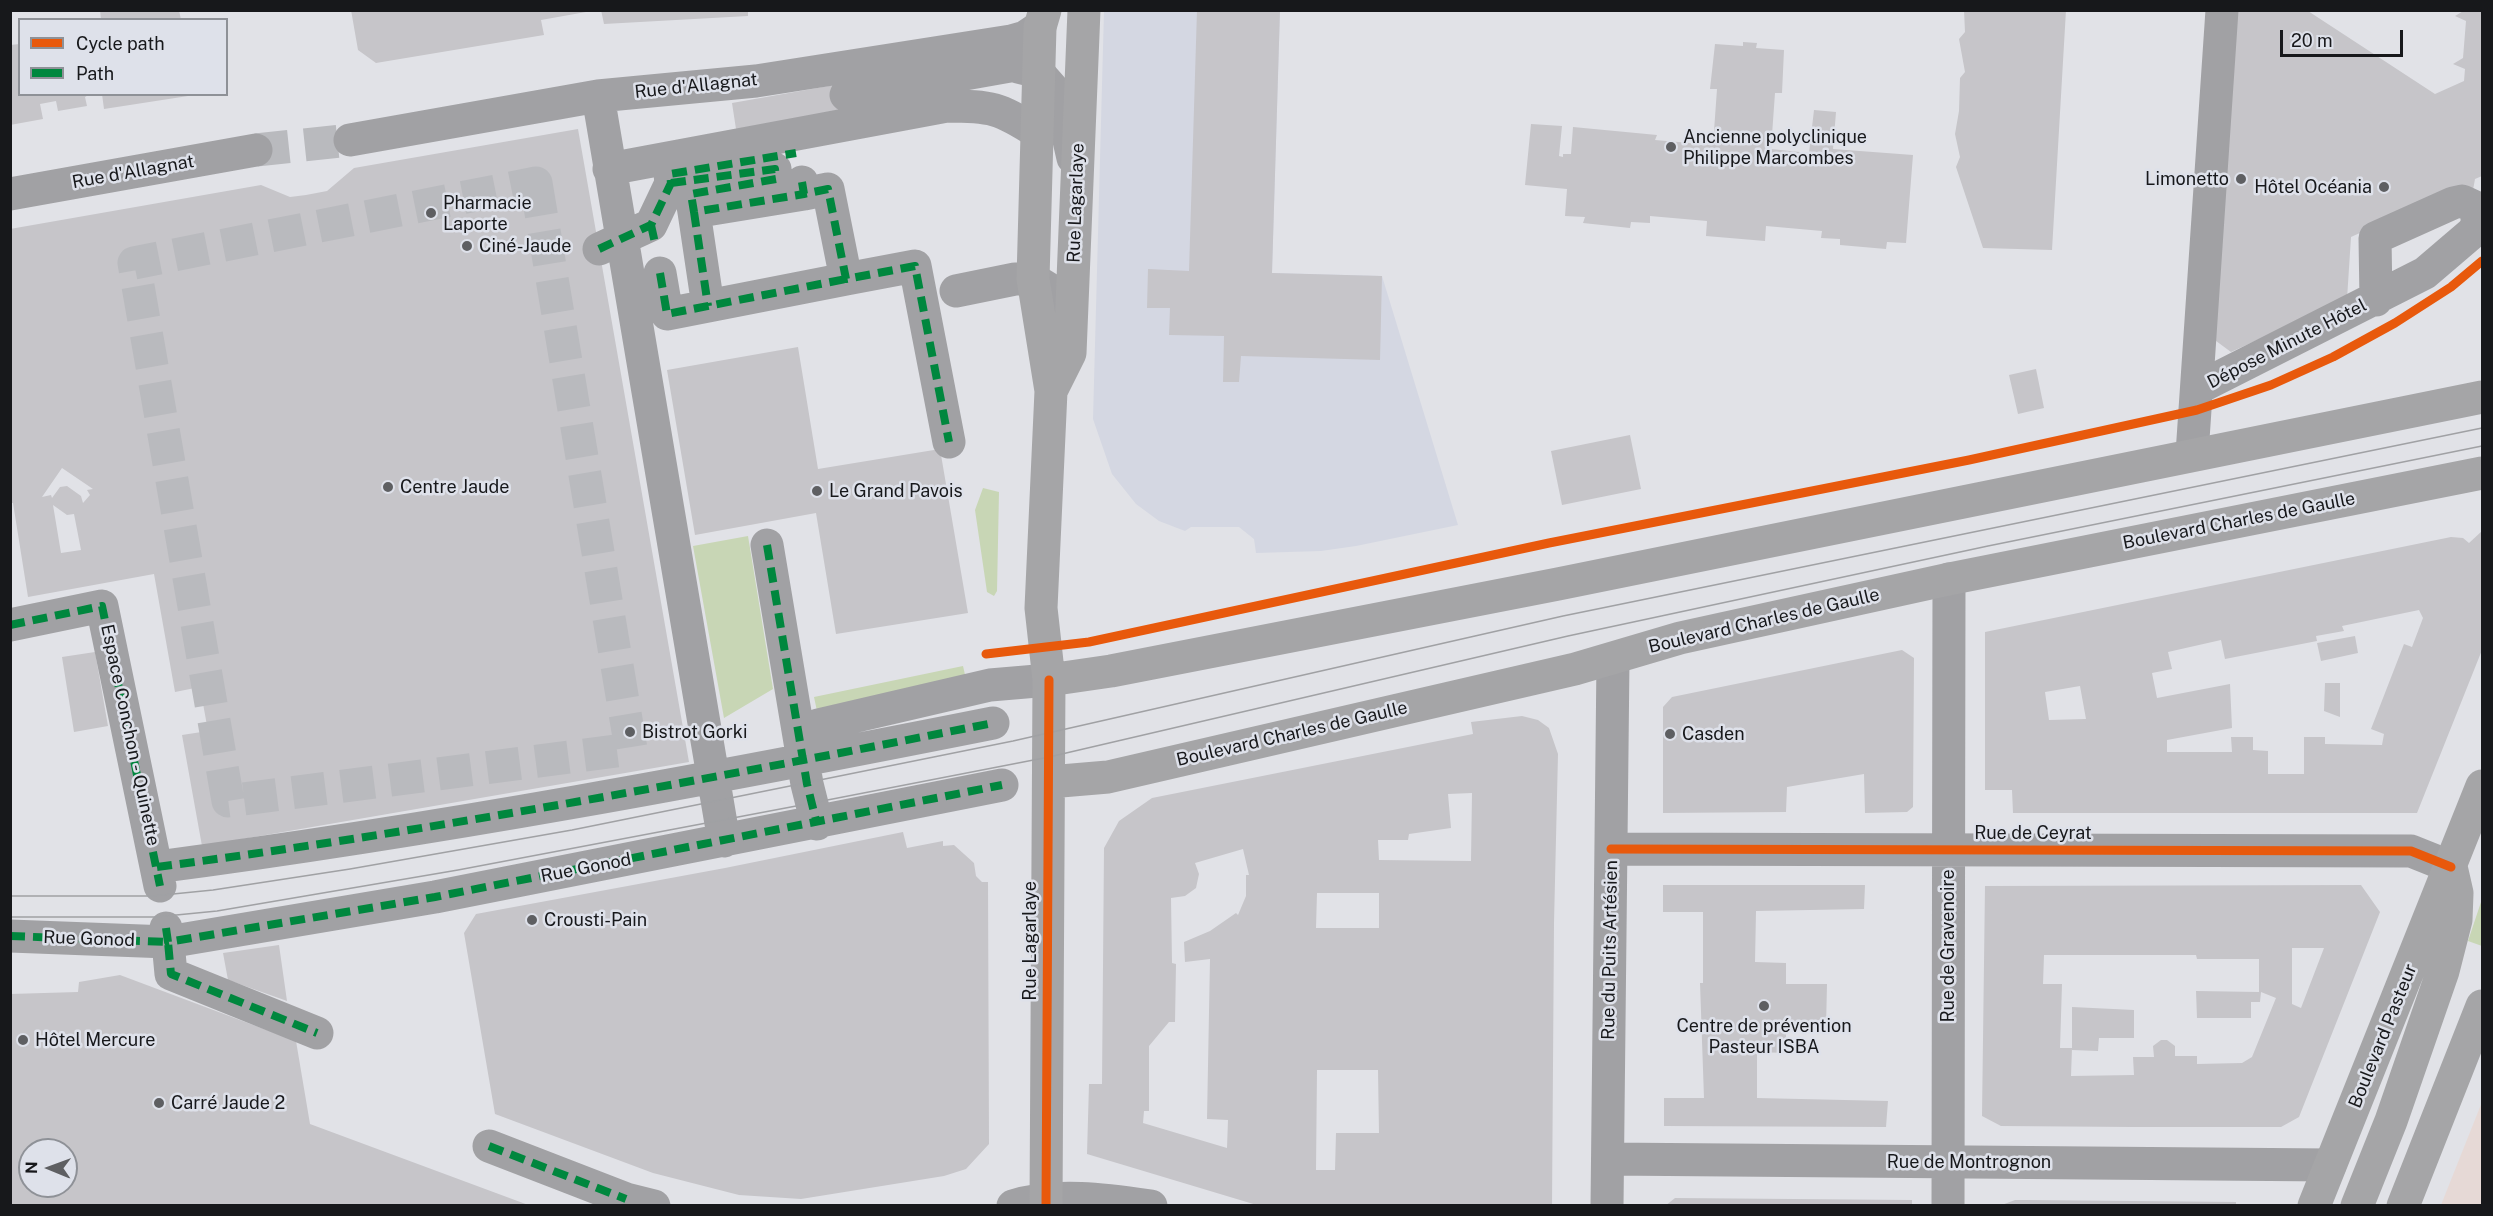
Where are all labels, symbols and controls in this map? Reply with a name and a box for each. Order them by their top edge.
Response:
legend [18,18,228,96]
scale bar [2283,18,2406,56]
text: 20 m [2291,30,2333,51]
text: Cycle path [76,33,165,54]
text: Path [76,63,114,84]
street label: Rue d'Allagnat [633,69,759,103]
place label: Ancienne polyclinique Philippe Marcombes [1683,126,1867,168]
marker: Ancienne polyclinique Philippe Marcombes [1664,140,1678,154]
street label: Rue Lagarlaye [1063,143,1089,263]
street label: Rue d'Allagnat [70,151,196,193]
place label: Limonetto [2145,168,2229,190]
marker: Limonetto [2234,172,2248,186]
place label: Hôtel Océania [2254,176,2372,198]
marker: Hôtel Océania [2377,180,2391,194]
place label: Pharmacie Laporte [443,192,532,234]
marker: Pharmacie Laporte [424,206,438,220]
place label: Ciné-Jaude [479,235,571,257]
marker: Ciné-Jaude [460,239,474,253]
street label: Dépose Minute Hôtel [2204,294,2370,394]
place label: Centre Jaude [400,476,509,498]
marker: Centre Jaude [381,480,395,494]
place label: Le Grand Pavois [829,480,963,502]
marker: Le Grand Pavois [810,484,824,498]
street label: Boulevard Charles de Gaulle [2121,488,2357,554]
street label: Boulevard Charles de Gaulle [1646,584,1882,658]
street label: Espace Conchon - Quinette [96,622,164,848]
street label: Boulevard Charles de Gaulle [1174,697,1410,771]
place label: Bistrot Gorki [642,721,747,743]
place label: Casden [1682,723,1745,745]
marker: Bistrot Gorki [623,725,637,739]
marker: Casden [1663,727,1677,741]
street label: Rue de Ceyrat [1974,822,2092,844]
street label: Rue Gonod [539,849,633,887]
street label: Rue du Puits Artésien [1598,860,1622,1040]
street label: Rue de Gravenoire [1937,869,1959,1023]
street label: Rue Lagarlaye [1019,881,1041,1001]
place label: Crousti-Pain [544,909,647,931]
marker: Crousti-Pain [525,913,539,927]
street label: Rue Gonod [43,927,135,951]
street label: Boulevard Pasteur [2344,961,2422,1111]
marker: Centre de prévention Pasteur ISBA [1757,999,1771,1013]
place label: Centre de prévention Pasteur ISBA [1676,1015,1852,1058]
place label: Hôtel Mercure [35,1029,156,1051]
marker: Hôtel Mercure [16,1033,30,1047]
place label: Carré Jaude 2 [171,1092,285,1114]
marker: Carré Jaude 2 [152,1096,166,1110]
north arrow [18,1138,78,1198]
street label: Rue de Montrognon [1887,1151,2051,1173]
text: N [22,1161,41,1174]

